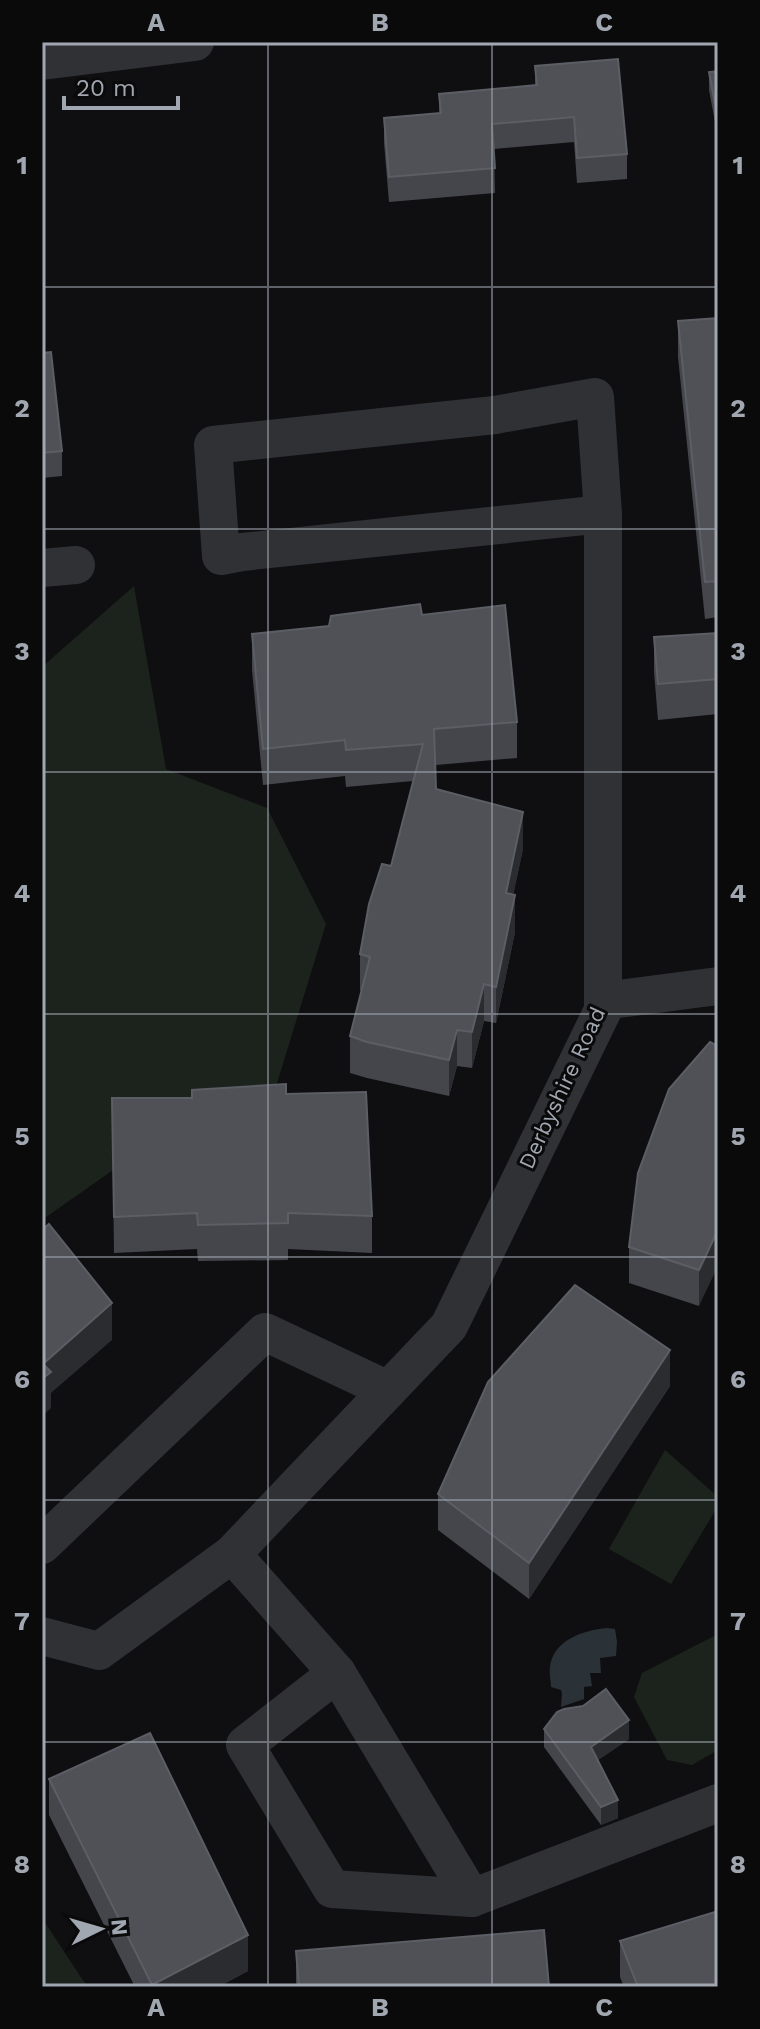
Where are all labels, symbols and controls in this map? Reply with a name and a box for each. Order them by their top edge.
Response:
text: A [147,7,165,37]
text: B [371,7,389,37]
text: C [595,7,613,37]
scale bar [64,60,178,110]
text: 20 m [76,74,136,102]
text: 1 [16,150,28,180]
text: 1 [732,150,744,180]
text: 2 [14,393,30,423]
text: 2 [730,393,746,423]
text: 3 [14,636,30,666]
text: 3 [730,636,746,666]
text: 4 [14,878,31,908]
text: 4 [730,878,747,908]
street label: Derbyshire Road [514,1003,610,1173]
text: 5 [14,1121,30,1151]
text: 5 [730,1121,746,1151]
text: 6 [14,1364,30,1394]
text: 6 [730,1364,746,1394]
text: 7 [14,1606,30,1636]
text: 7 [730,1606,746,1636]
text: 8 [14,1849,30,1879]
text: 8 [730,1849,746,1879]
north arrow [60,1889,140,1969]
text: N [106,1918,133,1937]
text: A [147,1992,165,2022]
text: B [371,1992,389,2022]
text: C [595,1992,613,2022]

